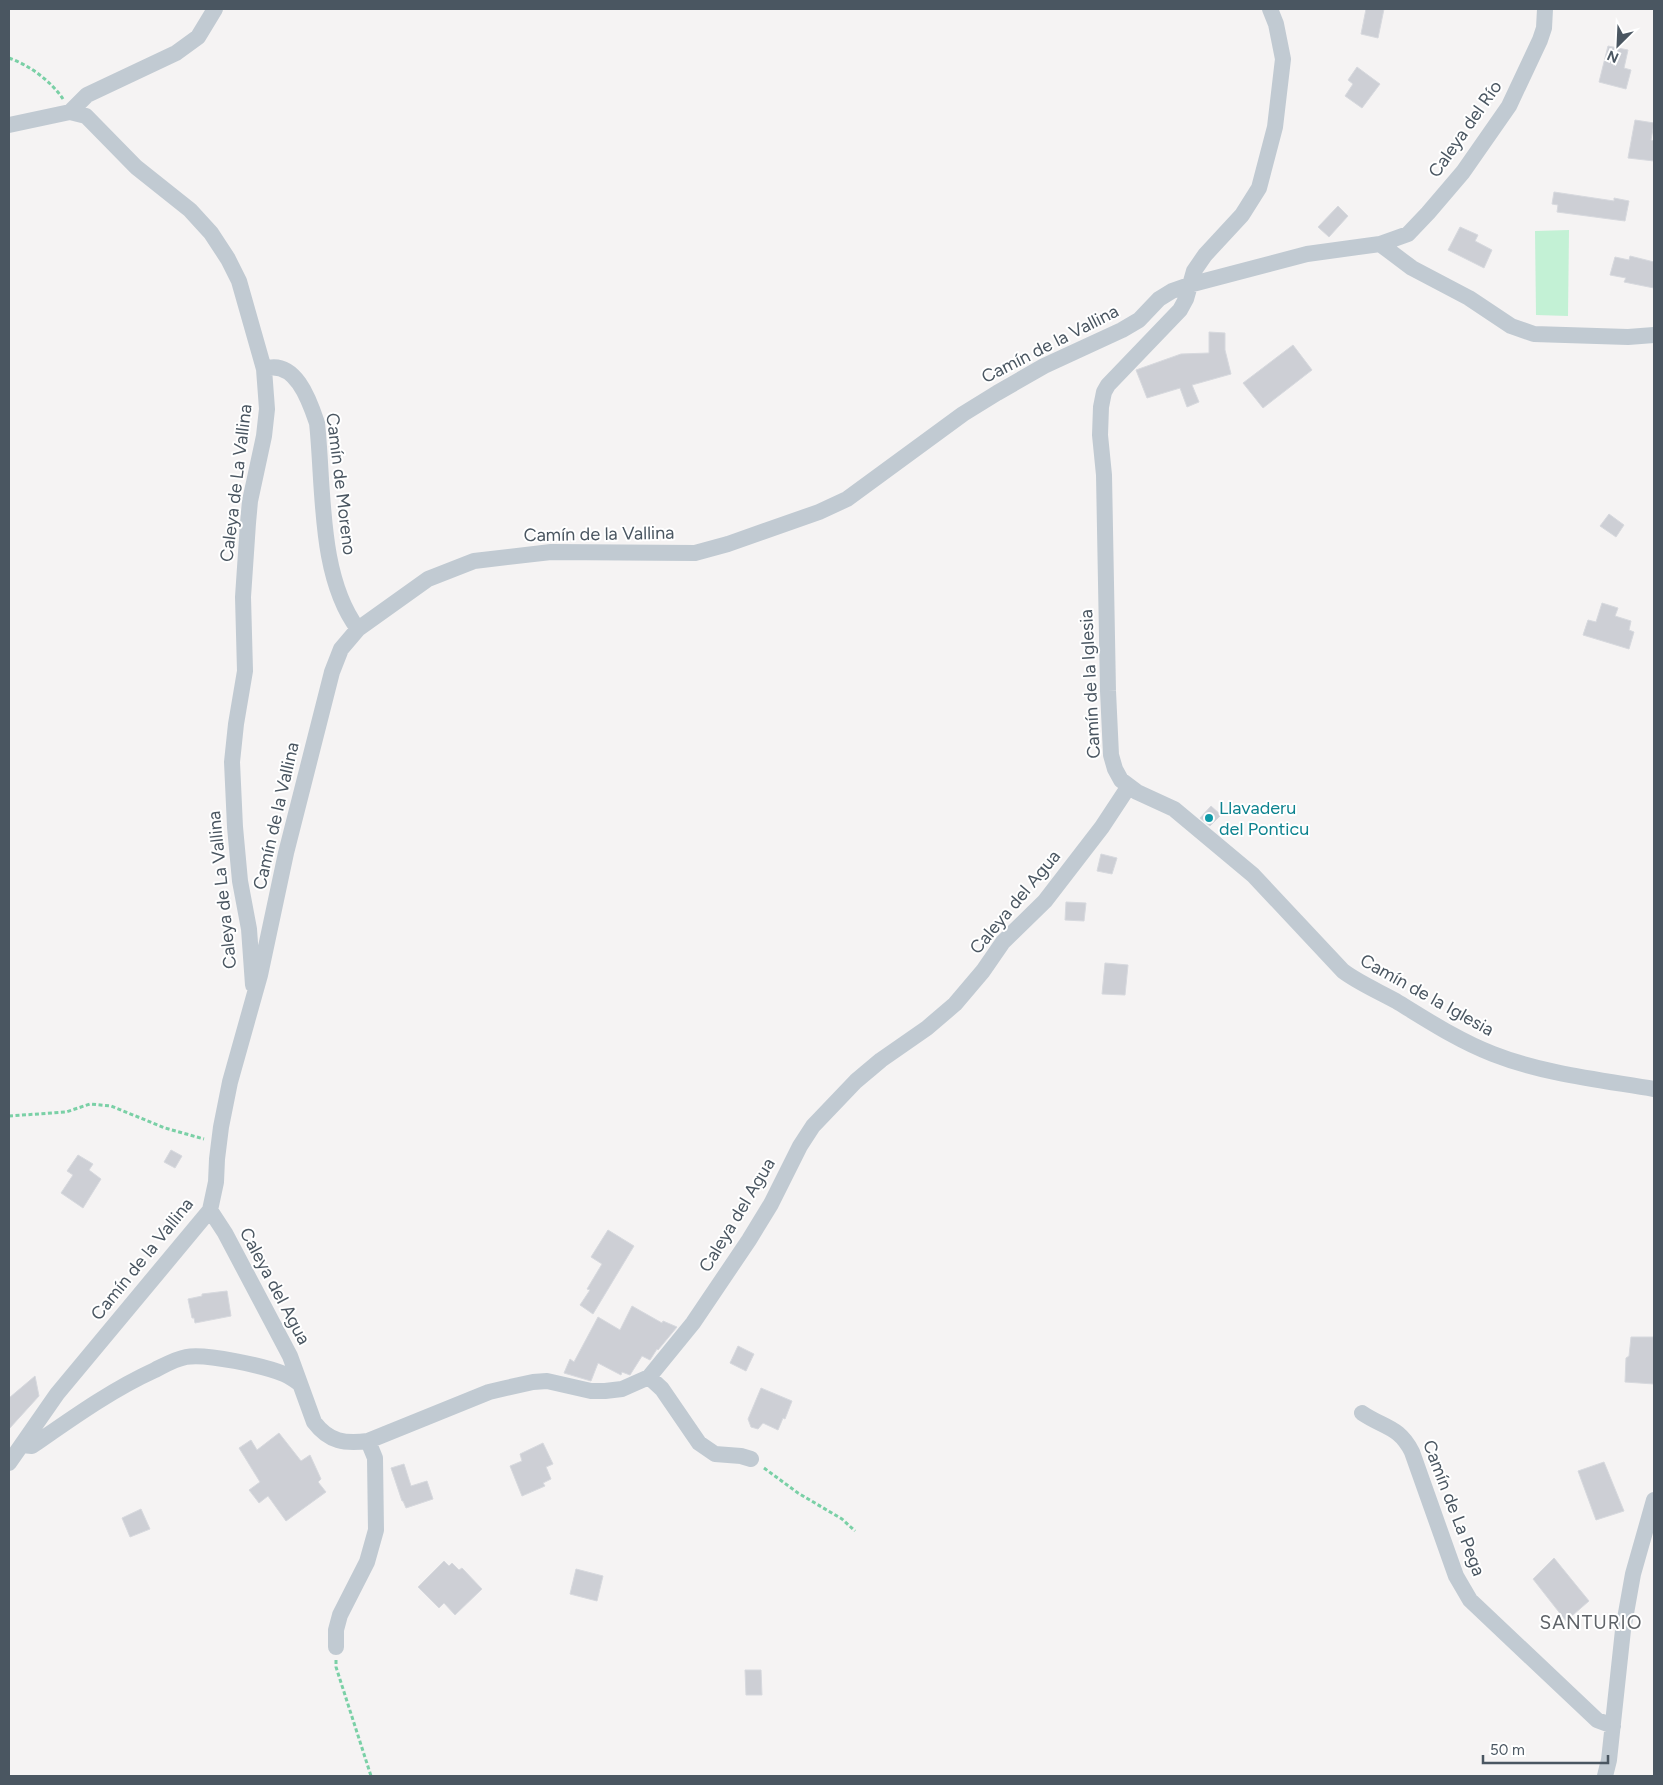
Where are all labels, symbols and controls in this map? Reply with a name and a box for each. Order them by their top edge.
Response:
north arrow [1593,20,1643,70]
text: N [1605,46,1621,66]
street label: Caleya del Río [1424,76,1506,182]
street label: Camín de la Vallina [978,300,1122,388]
street label: Caleya de La Vallina [215,403,257,563]
street label: Camín de Moreno [321,412,361,556]
street label: Camín de la Vallina [523,522,675,546]
street label: Camín de la Iglesia [1075,609,1105,759]
street label: Camín de la Vallina [248,740,304,892]
place label: Llavaderu del Ponticu [1219,797,1309,840]
street label: Caleya de La Vallina [203,810,241,970]
marker: Llavaderu del Ponticu [1203,812,1215,824]
street label: Caleya del Agua [965,845,1065,959]
street label: Camín de la Iglesia [1356,949,1498,1041]
street label: Caleya del Agua [694,1154,780,1276]
street label: Camín de la Vallina [86,1193,198,1325]
street label: Caleya del Agua [235,1224,315,1348]
street label: Camín de La Pega [1418,1437,1490,1579]
district label: SANTURIO [1540,1611,1642,1634]
scale bar [1483,1732,1608,1764]
text: 50 m [1490,1741,1525,1759]

